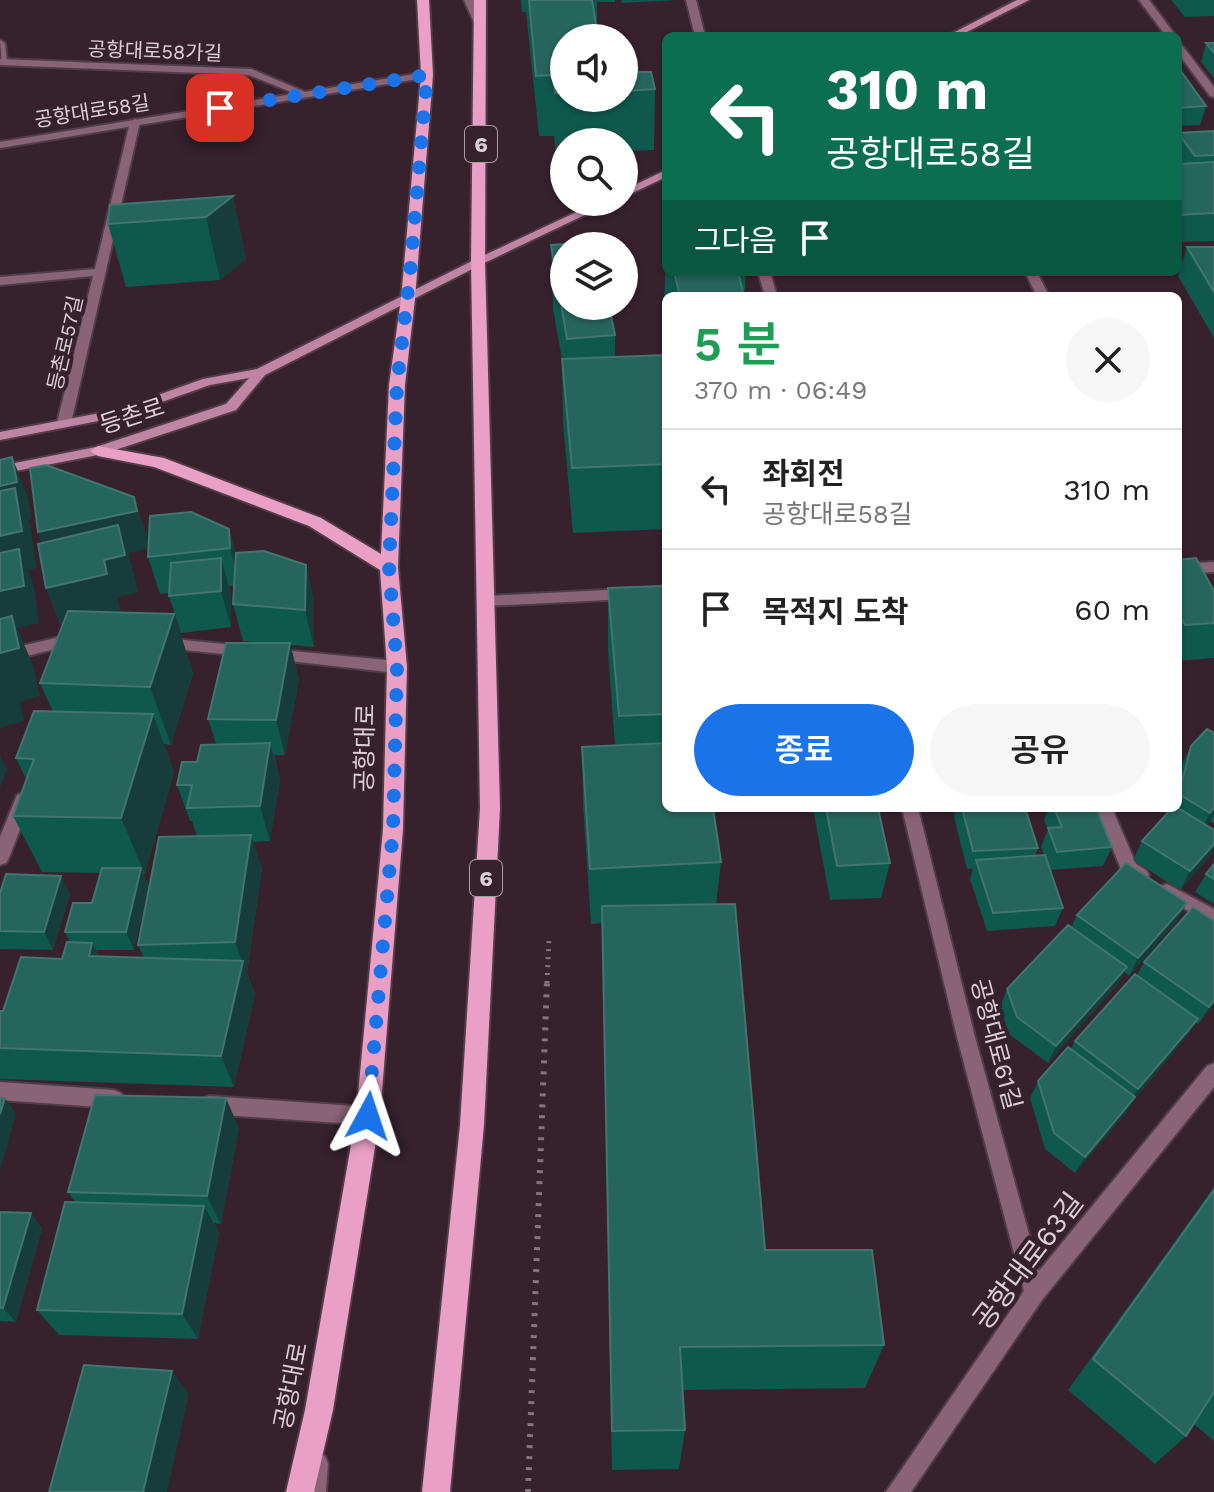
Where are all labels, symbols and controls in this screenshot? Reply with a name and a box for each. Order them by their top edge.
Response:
map controls [550,24,638,320]
button: sound [550,24,638,112]
street label: 공항대로58가길 [87,37,223,65]
text: 310 m [826,57,988,123]
icon: left [694,64,798,168]
pin [186,74,254,142]
icon: arrive [198,86,242,130]
street label: 공항대로58길 [33,90,151,132]
road number: 6 [465,126,497,162]
button: search [550,128,638,216]
text: 공항대로58길 [826,133,1035,175]
icon: arrive [793,216,837,260]
text: 그다음 [694,223,777,258]
button: layers [550,232,638,320]
street label: 등촌로57길 [42,293,88,393]
text: 5 분 [694,316,781,373]
button: close [1066,318,1150,402]
text: 370 m · 06:49 [694,375,867,405]
street label: 등촌로 [96,392,168,440]
text: 좌회전 [762,456,845,491]
icon: left [694,467,738,511]
text: 310 m [1063,472,1150,507]
text: 공항대로58길 [762,499,913,529]
icon: arrive [694,587,738,631]
text: 60 m [1074,592,1150,627]
text: 목적지 도착 [762,594,909,629]
street label: 공항대로 [350,704,380,792]
button: 종료 [694,704,914,796]
button: 공유 [930,704,1150,796]
road number: 6 [470,860,502,896]
street label: 공항대로61길 [965,975,1027,1113]
position arrow [326,1074,410,1158]
street label: 공항대로63길 [966,1186,1090,1336]
street label: 공항대로 [269,1340,313,1432]

